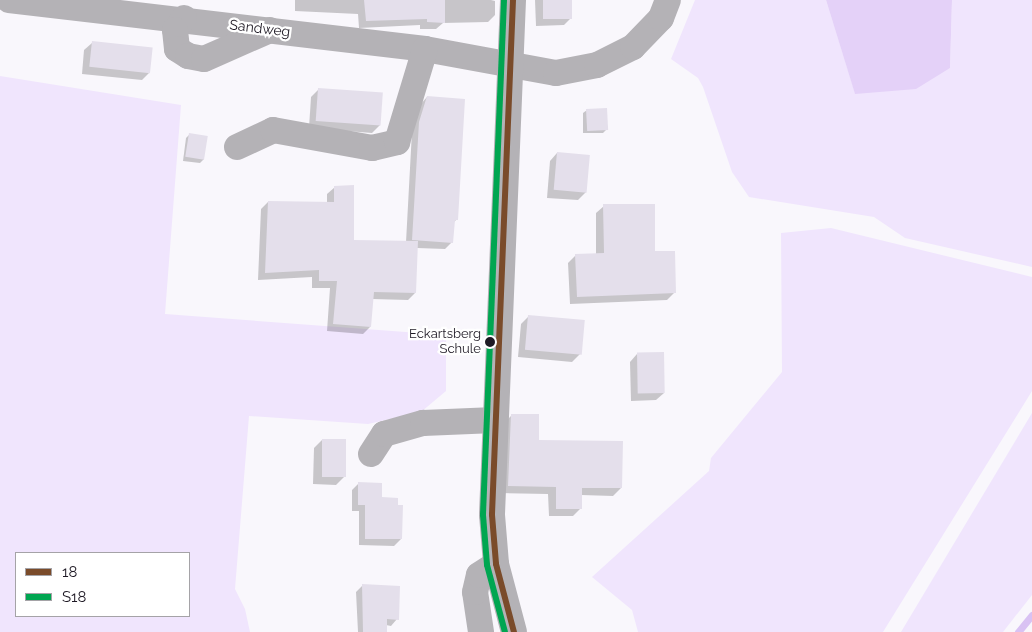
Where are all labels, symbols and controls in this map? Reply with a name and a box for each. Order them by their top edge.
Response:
street label: Sandweg [229,16,291,40]
place label: Eckartsberg Schule [409,327,481,358]
marker: Eckartsberg Schule [485,337,495,347]
legend [15,552,190,617]
text: 18 [62,563,77,581]
text: S18 [62,588,86,606]

